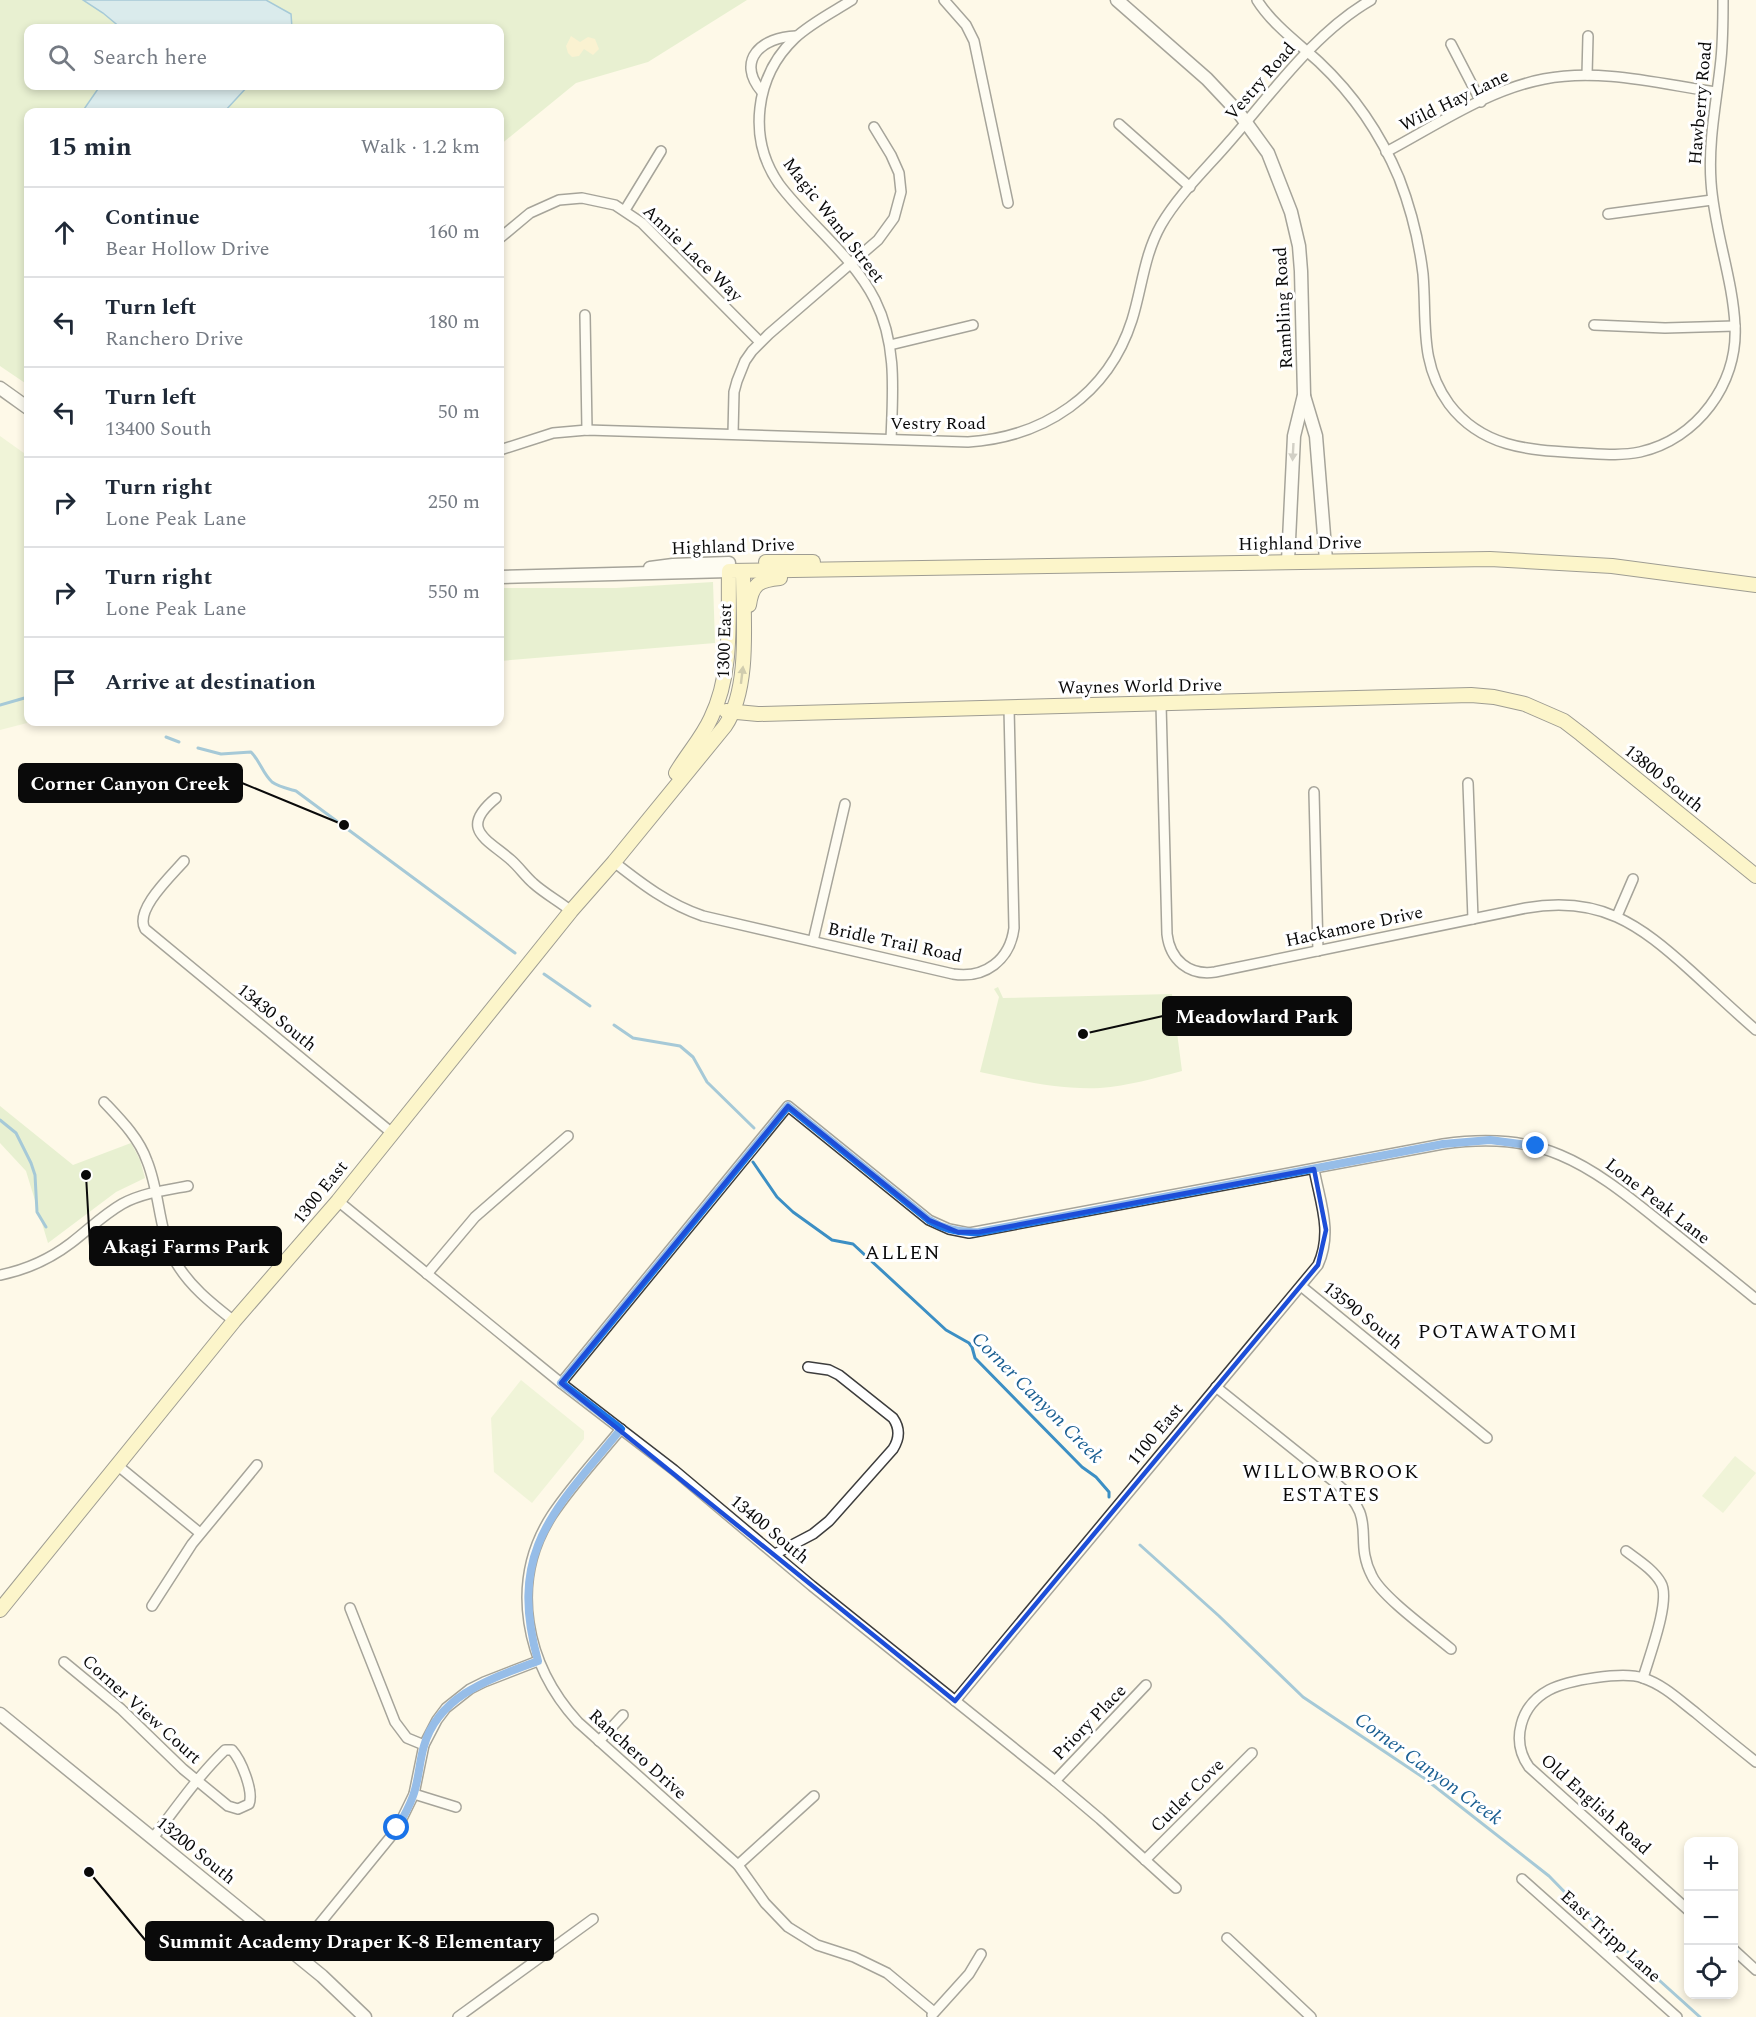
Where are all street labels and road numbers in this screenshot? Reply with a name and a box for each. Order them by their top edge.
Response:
street label: Vestry Road [1219,36,1302,126]
street label: Hawberry Road [1682,40,1719,166]
street label: Wild Hay Lane [1395,62,1514,139]
street label: Magic Wand Street [776,152,891,289]
street label: Annie Lace Way [637,199,750,309]
street label: Rambling Road [1267,246,1300,370]
street label: Vestry Road [890,410,986,437]
street label: Highland Drive [1238,529,1362,558]
street label: Highland Drive [671,531,795,562]
street label: 1300 East [710,603,739,679]
street label: Waynes World Drive [1058,672,1222,701]
street label: 13800 South [1618,738,1710,819]
street label: Hackamore Drive [1283,899,1425,954]
street label: Bridle Trail Road [825,915,965,970]
street label: 13430 South [231,977,323,1058]
street label: Lone Peak Lane [1599,1152,1716,1251]
street label: 1300 East [286,1155,354,1230]
street label: 13590 South [1317,1275,1409,1356]
street label: 1100 East [1121,1397,1190,1472]
street label: 13400 South [724,1488,815,1571]
street label: Corner View Court [76,1648,208,1771]
street label: Priory Place [1046,1678,1133,1767]
street label: Ranchero Drive [582,1703,693,1806]
street label: Old English Road [1534,1747,1657,1861]
street label: Cutler Cove [1144,1752,1231,1839]
street label: 13200 South [150,1810,242,1891]
street label: East Tripp Lane [1554,1884,1667,1989]

